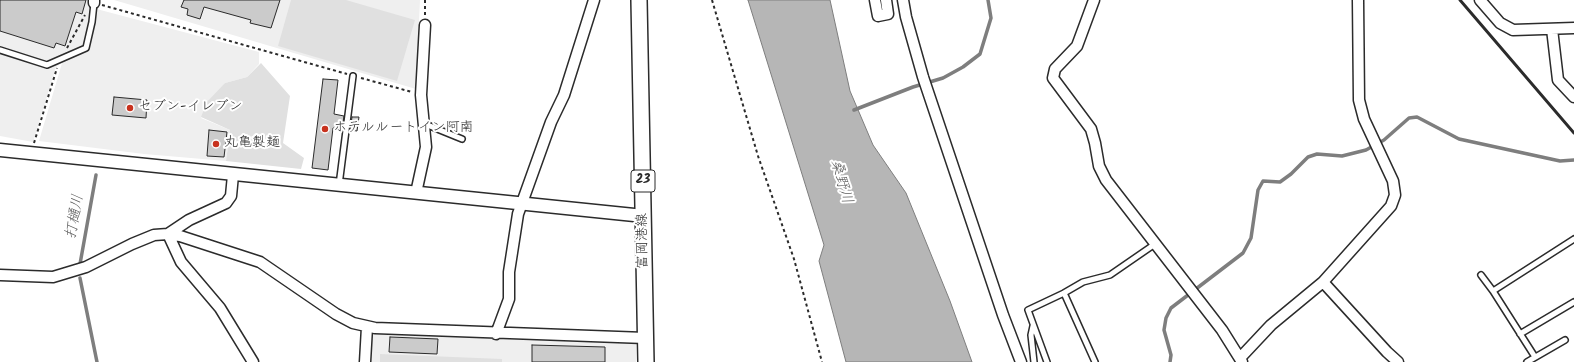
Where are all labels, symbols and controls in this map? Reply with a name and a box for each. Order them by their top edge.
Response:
place label: セブン-イレブン [138,100,242,116]
marker: セブン-イレブン [125,103,135,113]
place label: ホテルルートイン阿南 [333,121,474,137]
marker: ホテルルートイン阿南 [320,124,330,134]
place label: 丸亀製麺 [224,136,280,152]
marker: 丸亀製麺 [211,139,221,149]
water label: 桑野川 [825,158,855,206]
road number: 23 [631,170,655,192]
water label: 打樋川 [63,193,89,241]
street label: 富岡港線 [635,213,653,269]

